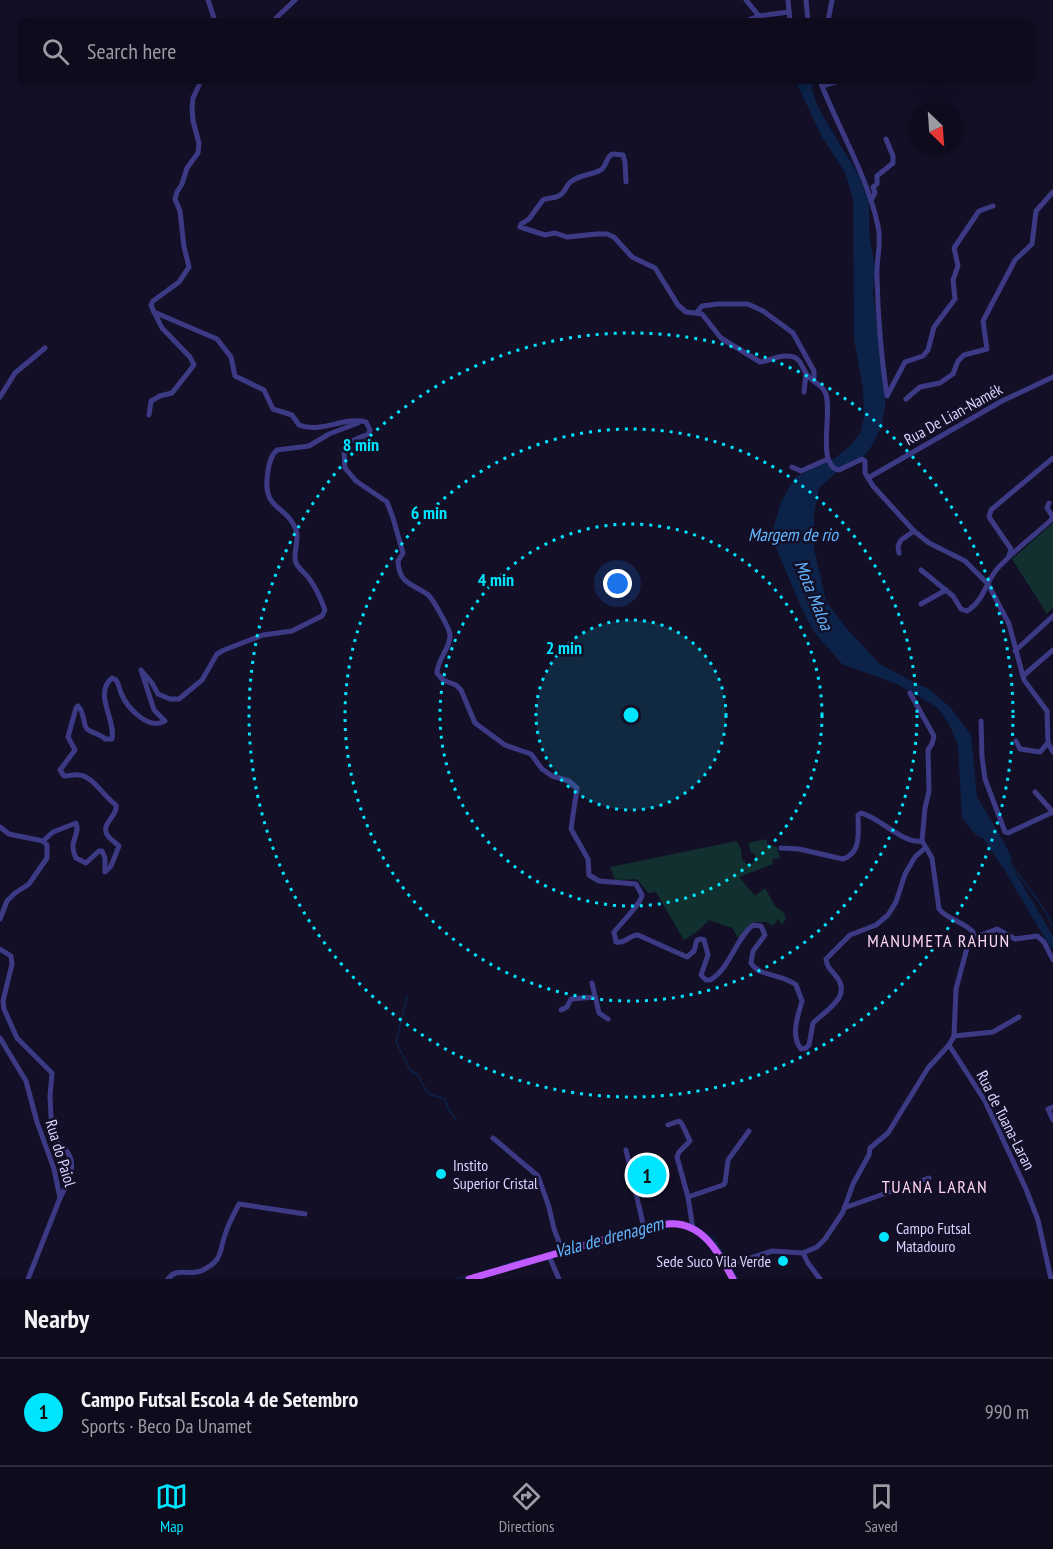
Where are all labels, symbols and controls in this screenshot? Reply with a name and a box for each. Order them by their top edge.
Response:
search box [18,18,1035,84]
icon: search [39,35,72,68]
text: Search here [87,37,176,65]
north arrow [909,102,963,156]
street label: Rua De Lian-Namék [900,378,1006,449]
text: 8 min [343,433,379,456]
text: 6 min [411,501,447,524]
water label: Margem de rio [748,523,839,546]
water label: Mota Maloa [790,557,839,634]
text: 4 min [478,568,514,591]
your location [603,569,632,598]
text: 2 min [546,636,582,659]
centre of rings [621,705,641,725]
district label: MANUMETA RAHUN [867,929,1011,952]
street label: Rua de Tuana-Laran [972,1067,1040,1173]
street label: Rua do Paiol [41,1117,81,1189]
pin: 1 [628,1152,666,1198]
place label: Instito Superior Cristal [453,1155,538,1193]
marker: Instito Superior Cristal [434,1167,448,1181]
district label: TUANA LARAN [882,1175,988,1198]
water label: Vala de drenagem [552,1211,667,1263]
place label: Campo Futsal Matadouro [896,1218,971,1256]
marker: Campo Futsal Matadouro [877,1230,891,1244]
place label: Sede Suco Vila Verde [656,1251,771,1271]
marker: Sede Suco Vila Verde [776,1254,790,1268]
text: Nearby [24,1302,89,1335]
text: Campo Futsal Escola 4 de Setembro [81,1385,358,1413]
text: 1 [39,1399,48,1425]
text: 990 m [985,1399,1029,1425]
text: Sports · Beco Da Unamet [81,1413,252,1439]
tab: Map [155,1480,188,1536]
tab: Directions [499,1480,554,1536]
tab: Saved [865,1480,898,1536]

